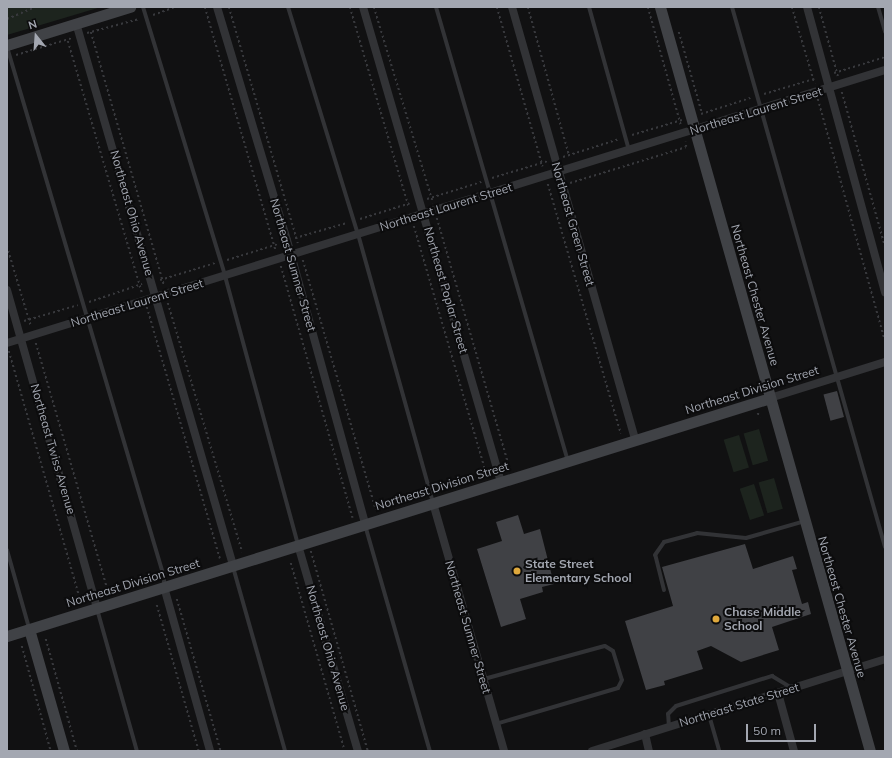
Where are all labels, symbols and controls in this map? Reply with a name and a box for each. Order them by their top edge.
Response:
north arrow [16,16,56,56]
text: N [26,17,39,32]
street label: Northeast Laurent Street [688,84,824,138]
street label: Northeast Ohio Avenue [107,149,157,277]
street label: Northeast Green Street [548,160,598,288]
street label: Northeast Laurent Street [378,180,514,234]
street label: Northeast Sumner Street [267,197,319,333]
street label: Northeast Chester Avenue [728,223,782,367]
street label: Northeast Poplar Street [421,225,471,355]
street label: Northeast Laurent Street [69,276,205,330]
street label: Northeast Division Street [684,363,820,417]
street label: Northeast Twiss Avenue [27,382,79,516]
street label: Northeast Division Street [374,459,510,513]
street label: Northeast Chester Avenue [815,535,869,679]
street label: Northeast Division Street [65,556,201,610]
place label: State Street Elementary School [525,557,632,585]
street label: Northeast Sumner Street [442,559,494,695]
marker: State Street Elementary School [512,566,522,576]
street label: Northeast Ohio Avenue [303,584,353,712]
place label: Chase Middle School [724,605,801,633]
marker: Chase Middle School [711,614,721,624]
street label: Northeast State Street [677,680,801,730]
scale bar [748,716,818,742]
text: 50 m [753,723,781,738]

